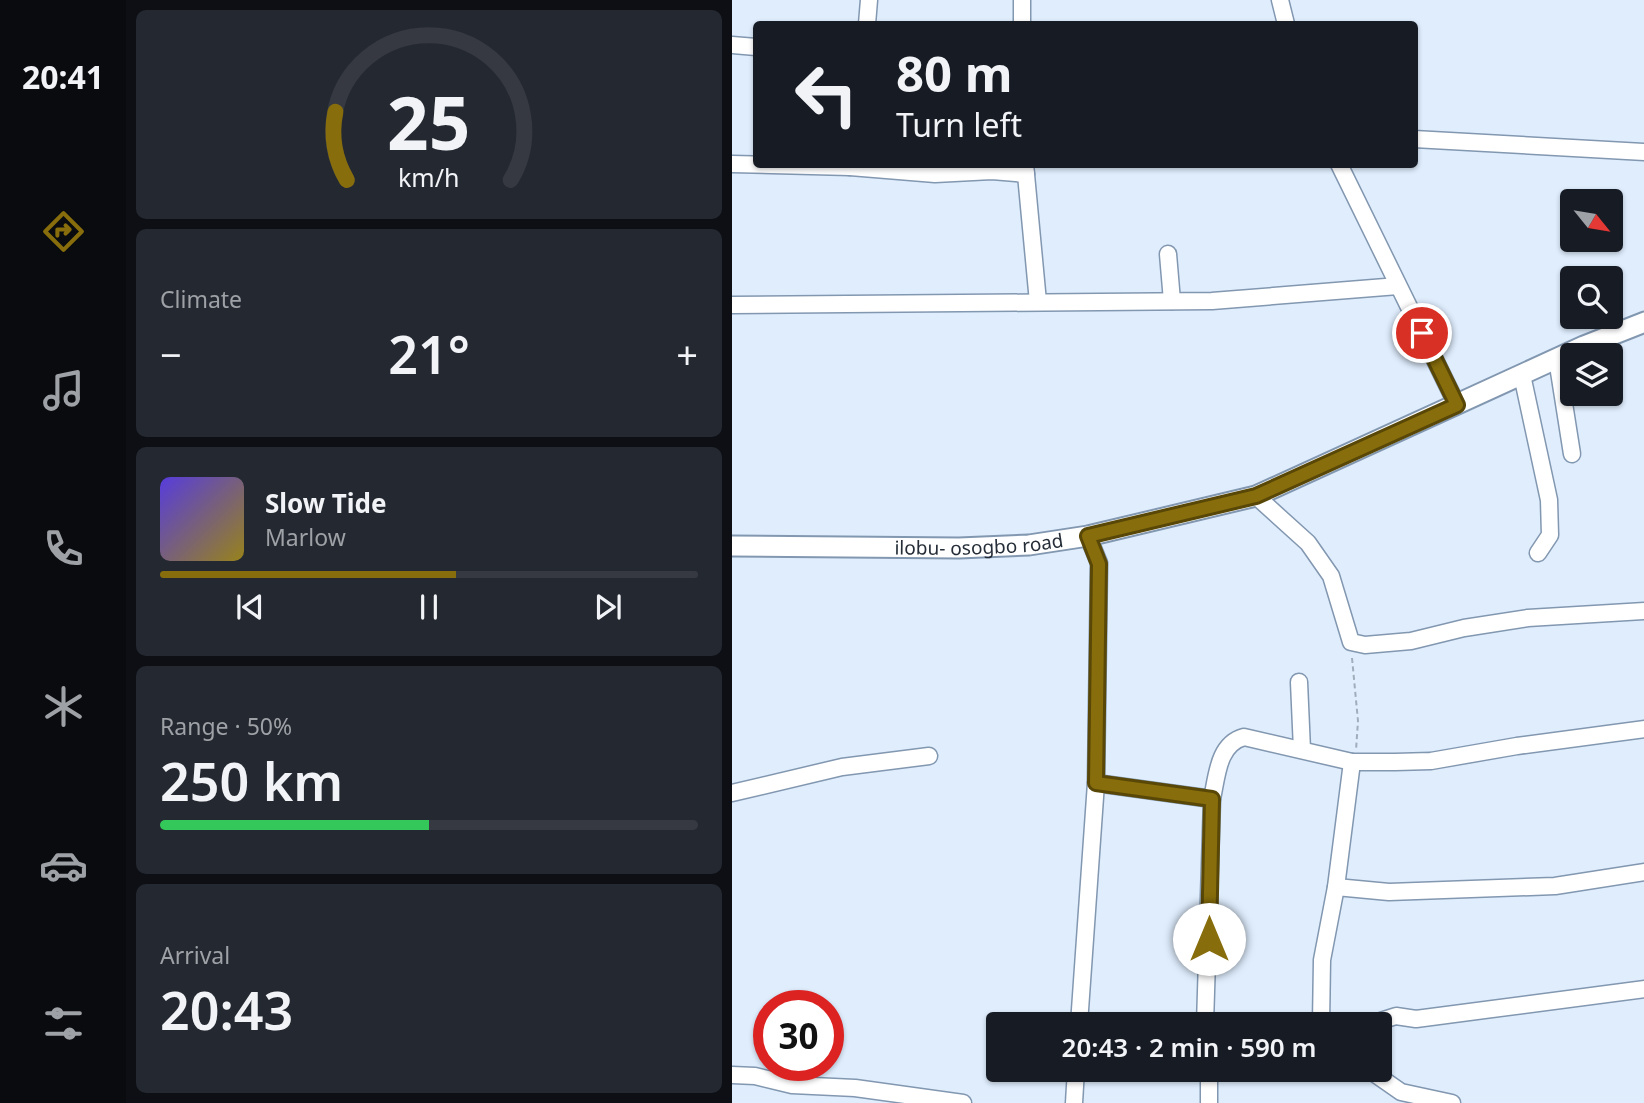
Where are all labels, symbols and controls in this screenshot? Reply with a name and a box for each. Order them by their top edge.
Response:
text: 80 m [896,40,1013,106]
icon: left [781,49,872,140]
text: 20:41 [22,55,104,98]
text: 25 [387,73,471,172]
text: Turn left [896,103,1022,146]
text: km/h [398,160,460,194]
north arrow [1560,189,1623,252]
map controls [1560,189,1623,406]
icon: directions [39,207,88,256]
button: search [1560,266,1623,329]
text: Climate [160,283,242,315]
pin [1392,303,1452,363]
icon: arrive [1403,314,1441,352]
text: 21° [388,318,470,389]
text: − [160,328,182,380]
text: + [676,328,698,380]
button: layers [1560,343,1623,406]
icon: music [39,366,88,415]
text: Slow Tide [265,485,387,521]
text: Marlow [265,521,346,553]
icon: phone [39,524,88,573]
street label: ilobu- osogbo road [894,527,1065,561]
icon: previous [231,588,269,626]
icon: pause [410,588,448,626]
icon: next [589,588,627,626]
icon: climate [39,682,88,731]
text: Range · 50% [160,710,292,742]
text: 250 km [160,745,343,816]
icon: car [39,841,88,890]
position arrow [1172,902,1246,976]
text: Arrival [160,939,230,971]
text: 20:43 [160,974,293,1045]
speed limit sign: 30 [753,990,844,1081]
icon: filters [39,999,88,1048]
text: 20:43 · 2 min · 590 m [1062,1029,1316,1065]

